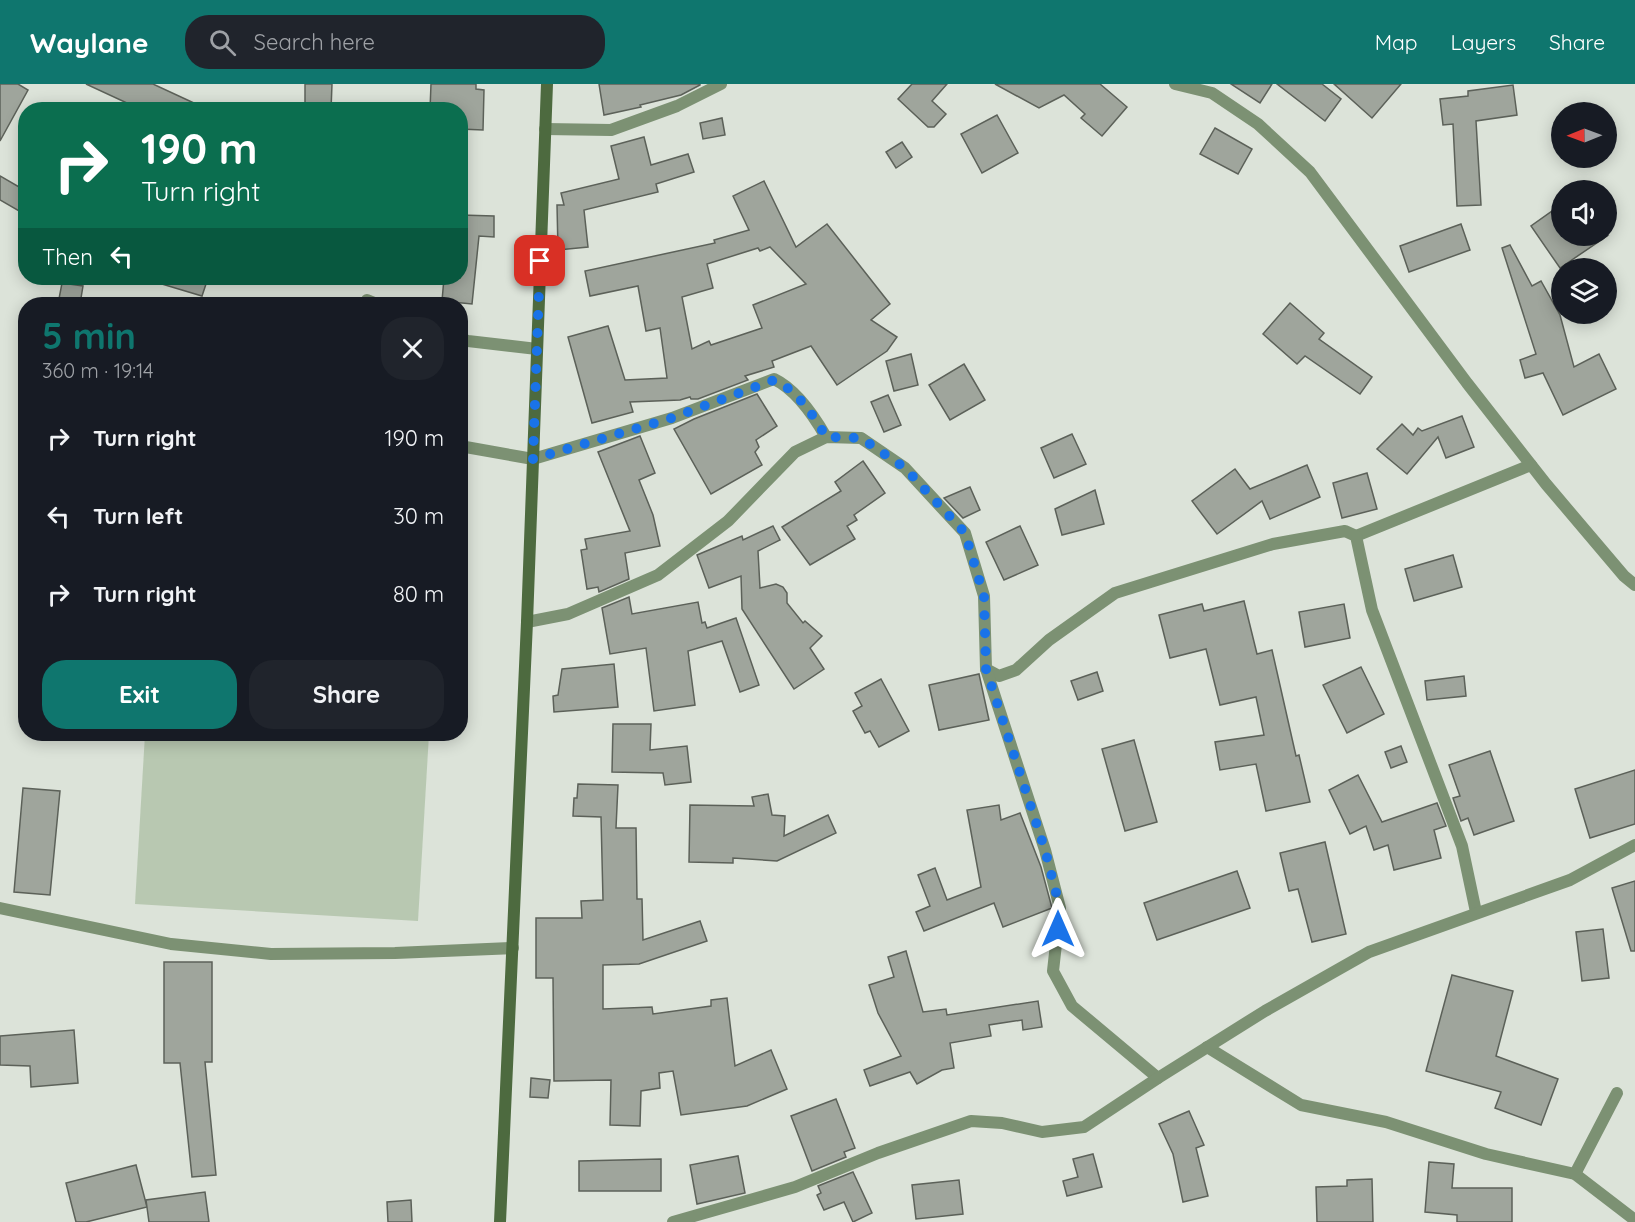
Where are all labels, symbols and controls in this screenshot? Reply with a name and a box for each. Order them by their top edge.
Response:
search box [185,15,605,69]
text: Waylane [30,25,149,60]
icon: search [206,26,239,59]
text: Search here [254,28,375,56]
text: Map [1375,29,1418,55]
text: Layers [1451,29,1516,55]
text: Share [1549,29,1605,55]
north arrow [1551,102,1617,168]
map controls [1551,102,1617,324]
text: 190 m [141,122,257,175]
icon: right [42,126,120,204]
text: Turn right [141,174,260,208]
button: sound [1551,180,1617,246]
pin [514,235,565,286]
icon: left [105,240,138,273]
text: Then [42,243,93,271]
icon: arrive [523,244,556,277]
button: layers [1551,258,1617,324]
text: 5 min [42,313,136,358]
button: close [381,317,444,380]
text: 360 m · 19:14 [42,358,154,383]
icon: right [42,422,75,455]
text: Turn right [93,424,197,452]
text: 190 m [384,424,444,452]
icon: left [42,500,75,533]
text: Turn left [93,502,183,530]
text: 30 m [393,502,444,530]
icon: right [42,578,75,611]
text: Turn right [93,580,197,608]
text: 80 m [393,580,444,608]
button: Exit [42,660,237,729]
button: Share [249,660,444,729]
position arrow [1026,897,1090,961]

